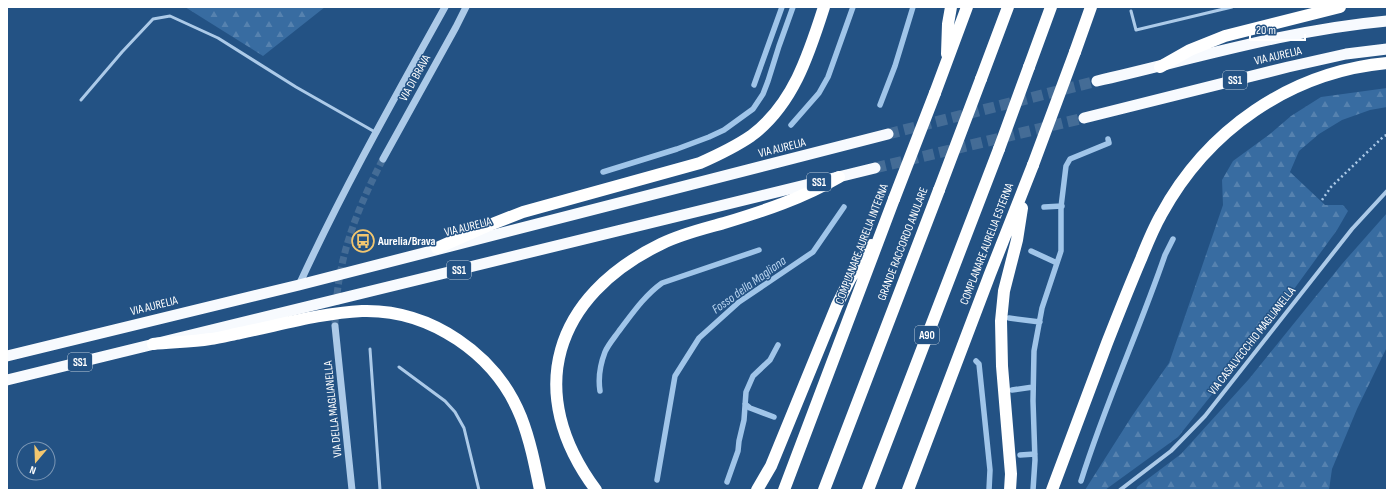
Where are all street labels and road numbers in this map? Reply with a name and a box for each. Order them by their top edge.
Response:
street label: VIA AURELIA [1253,43,1304,69]
street label: VIA DI BRAVA [396,51,434,104]
road number: SS1 [1223,71,1247,89]
street label: VIA AURELIA [757,135,808,161]
road number: SS1 [807,173,831,191]
street label: COMPLANARE AURELIA ESTERNA [957,180,1017,307]
street label: COMPLANARE AURELIA INTERNA [832,181,892,306]
street label: GRANDE RACCORDO ANULARE [874,185,932,303]
street label: VIA AURELIA [443,214,494,240]
road number: SS1 [447,261,471,279]
street label: VIA CASALVECCHIO MAGLIANELLA [1205,283,1300,398]
street label: VIA AURELIA [129,293,180,319]
road number: A90 [915,326,939,344]
road number: SS1 [68,353,92,371]
street label: VIA DELLA MAGLIANELLA [320,359,346,458]

